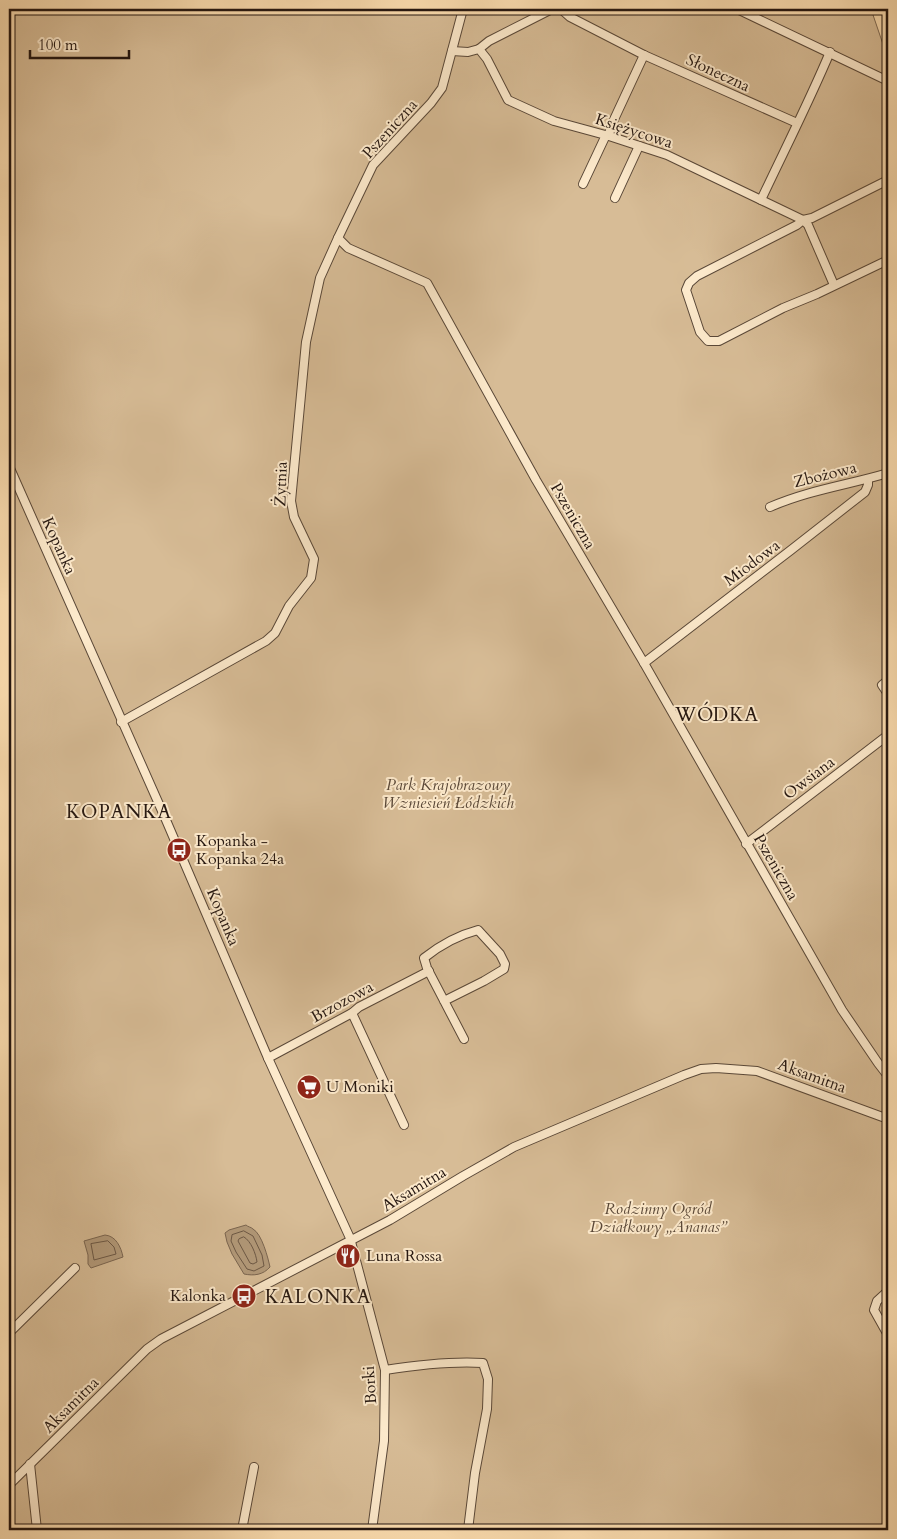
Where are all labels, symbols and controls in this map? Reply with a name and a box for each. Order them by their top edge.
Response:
scale bar [30,28,129,60]
text: 100 m [38,35,78,55]
street label: Słoneczna [683,49,754,97]
street label: Pszeniczna [357,94,423,164]
street label: Księżycowa [592,108,676,154]
street label: Zbożowa [791,457,859,493]
street label: Żytnia [269,461,293,507]
street label: Pszeniczna [545,479,601,553]
street label: Kopanka [37,514,81,578]
street label: Miodowa [719,535,785,591]
district label: WÓDKA [674,701,759,728]
street label: Owsiana [779,751,839,805]
park label: Park Krajobrazowy Wzniesień Łódzkich [382,774,514,814]
district label: KOPANKA [66,799,172,825]
place label: Kopanka - Kopanka 24a [196,830,284,870]
street label: Pszeniczna [748,830,804,904]
bus stop icon: Kopanka - Kopanka 24a [166,837,192,863]
street label: Kopanka [201,885,245,949]
street label: Brzozowa [307,976,377,1028]
street label: Aksamitna [775,1053,849,1099]
supermarket icon: U Moniki [296,1074,322,1100]
place label: U Moniki [326,1076,394,1098]
street label: Aksamitna [378,1161,450,1217]
park label: Rodzinny Ogród Działkowy „Ananas” [590,1198,728,1238]
restaurant icon: Luna Rossa [335,1243,361,1269]
place label: Luna Rossa [366,1245,442,1267]
bus stop icon: Kalonka [231,1283,257,1309]
district label: KALONKA [265,1284,371,1310]
place label: Kalonka [170,1285,226,1307]
street label: Borki [358,1365,382,1405]
street label: Aksamitna [38,1372,104,1438]

